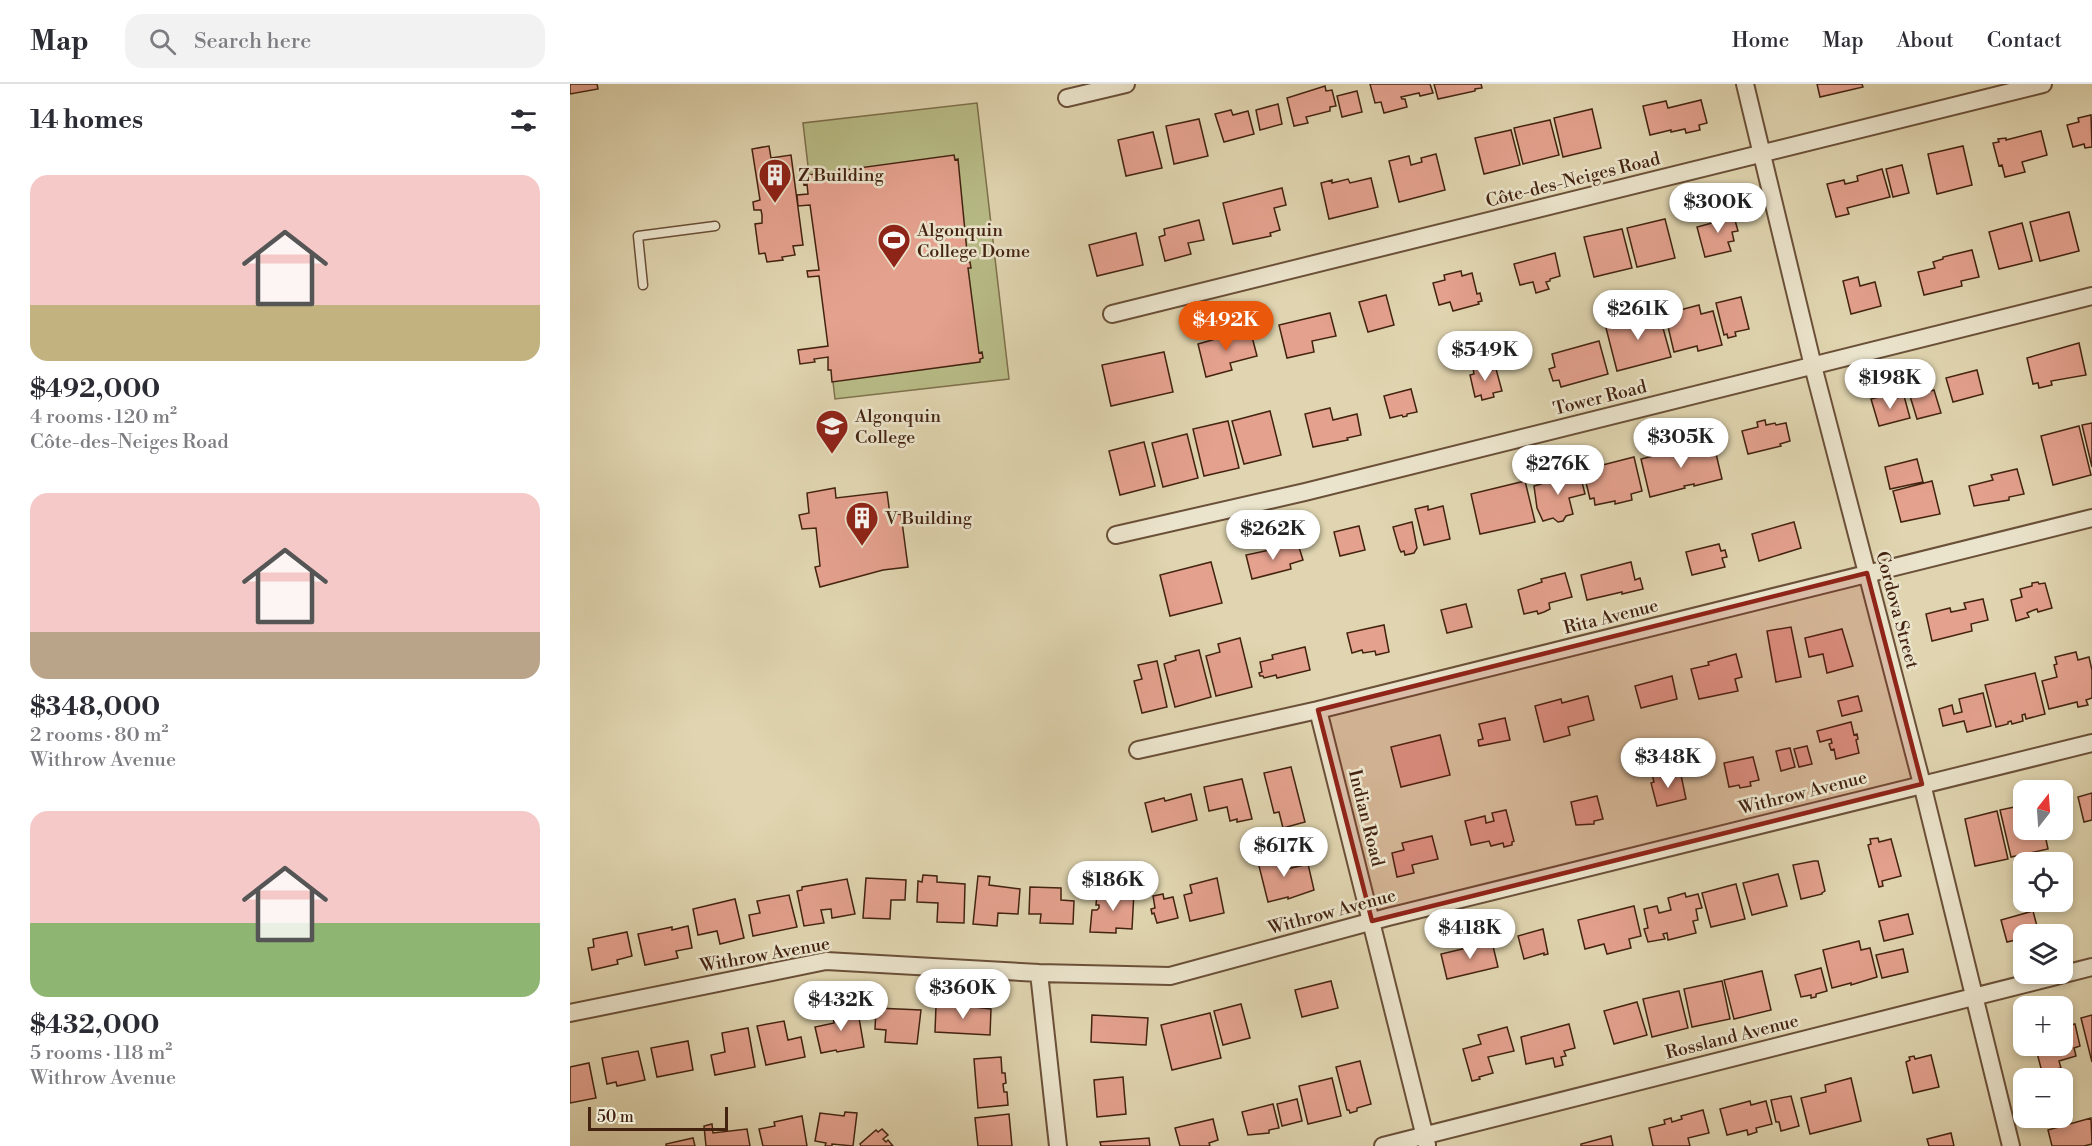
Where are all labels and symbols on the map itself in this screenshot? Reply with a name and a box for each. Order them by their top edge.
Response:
street label: Côte-des-Neiges Road [1483,147,1663,213]
building icon: Z Building [757,157,793,204]
place label: Z Building [798,164,884,187]
pin: $300K [1676,183,1760,234]
place label: Algonquin College Dome [916,219,1030,263]
sports icon: Algonquin College Dome [876,222,912,269]
pin: $261K [1596,290,1680,341]
pin: $492K [1184,301,1268,352]
pin: $549K [1443,331,1527,382]
pin: $198K [1848,359,1932,410]
street label: Tower Road [1551,375,1650,421]
place label: Algonquin College [854,405,941,449]
school or university icon: Algonquin College [814,408,850,455]
pin: $305K [1639,418,1723,469]
pin: $276K [1516,445,1600,496]
building icon: V Building [844,500,880,547]
place label: V Building [884,507,973,530]
pin: $262K [1231,510,1315,561]
street label: Cordova Street [1870,549,1924,672]
street label: Rita Avenue [1561,594,1661,640]
pin: $348K [1626,738,1710,789]
street label: Withrow Avenue [1735,766,1870,820]
street label: Indian Road [1343,767,1389,870]
north arrow [2013,780,2073,840]
pin: $617K [1242,827,1326,878]
pin: $186K [1071,861,1155,912]
street label: Withrow Avenue [1265,884,1398,940]
pin: $418K [1428,909,1512,960]
street label: Withrow Avenue [697,932,832,978]
pin: $360K [921,969,1005,1020]
pin: $432K [799,981,883,1032]
street label: Rossland Avenue [1663,1009,1801,1065]
scale bar [588,1104,728,1132]

